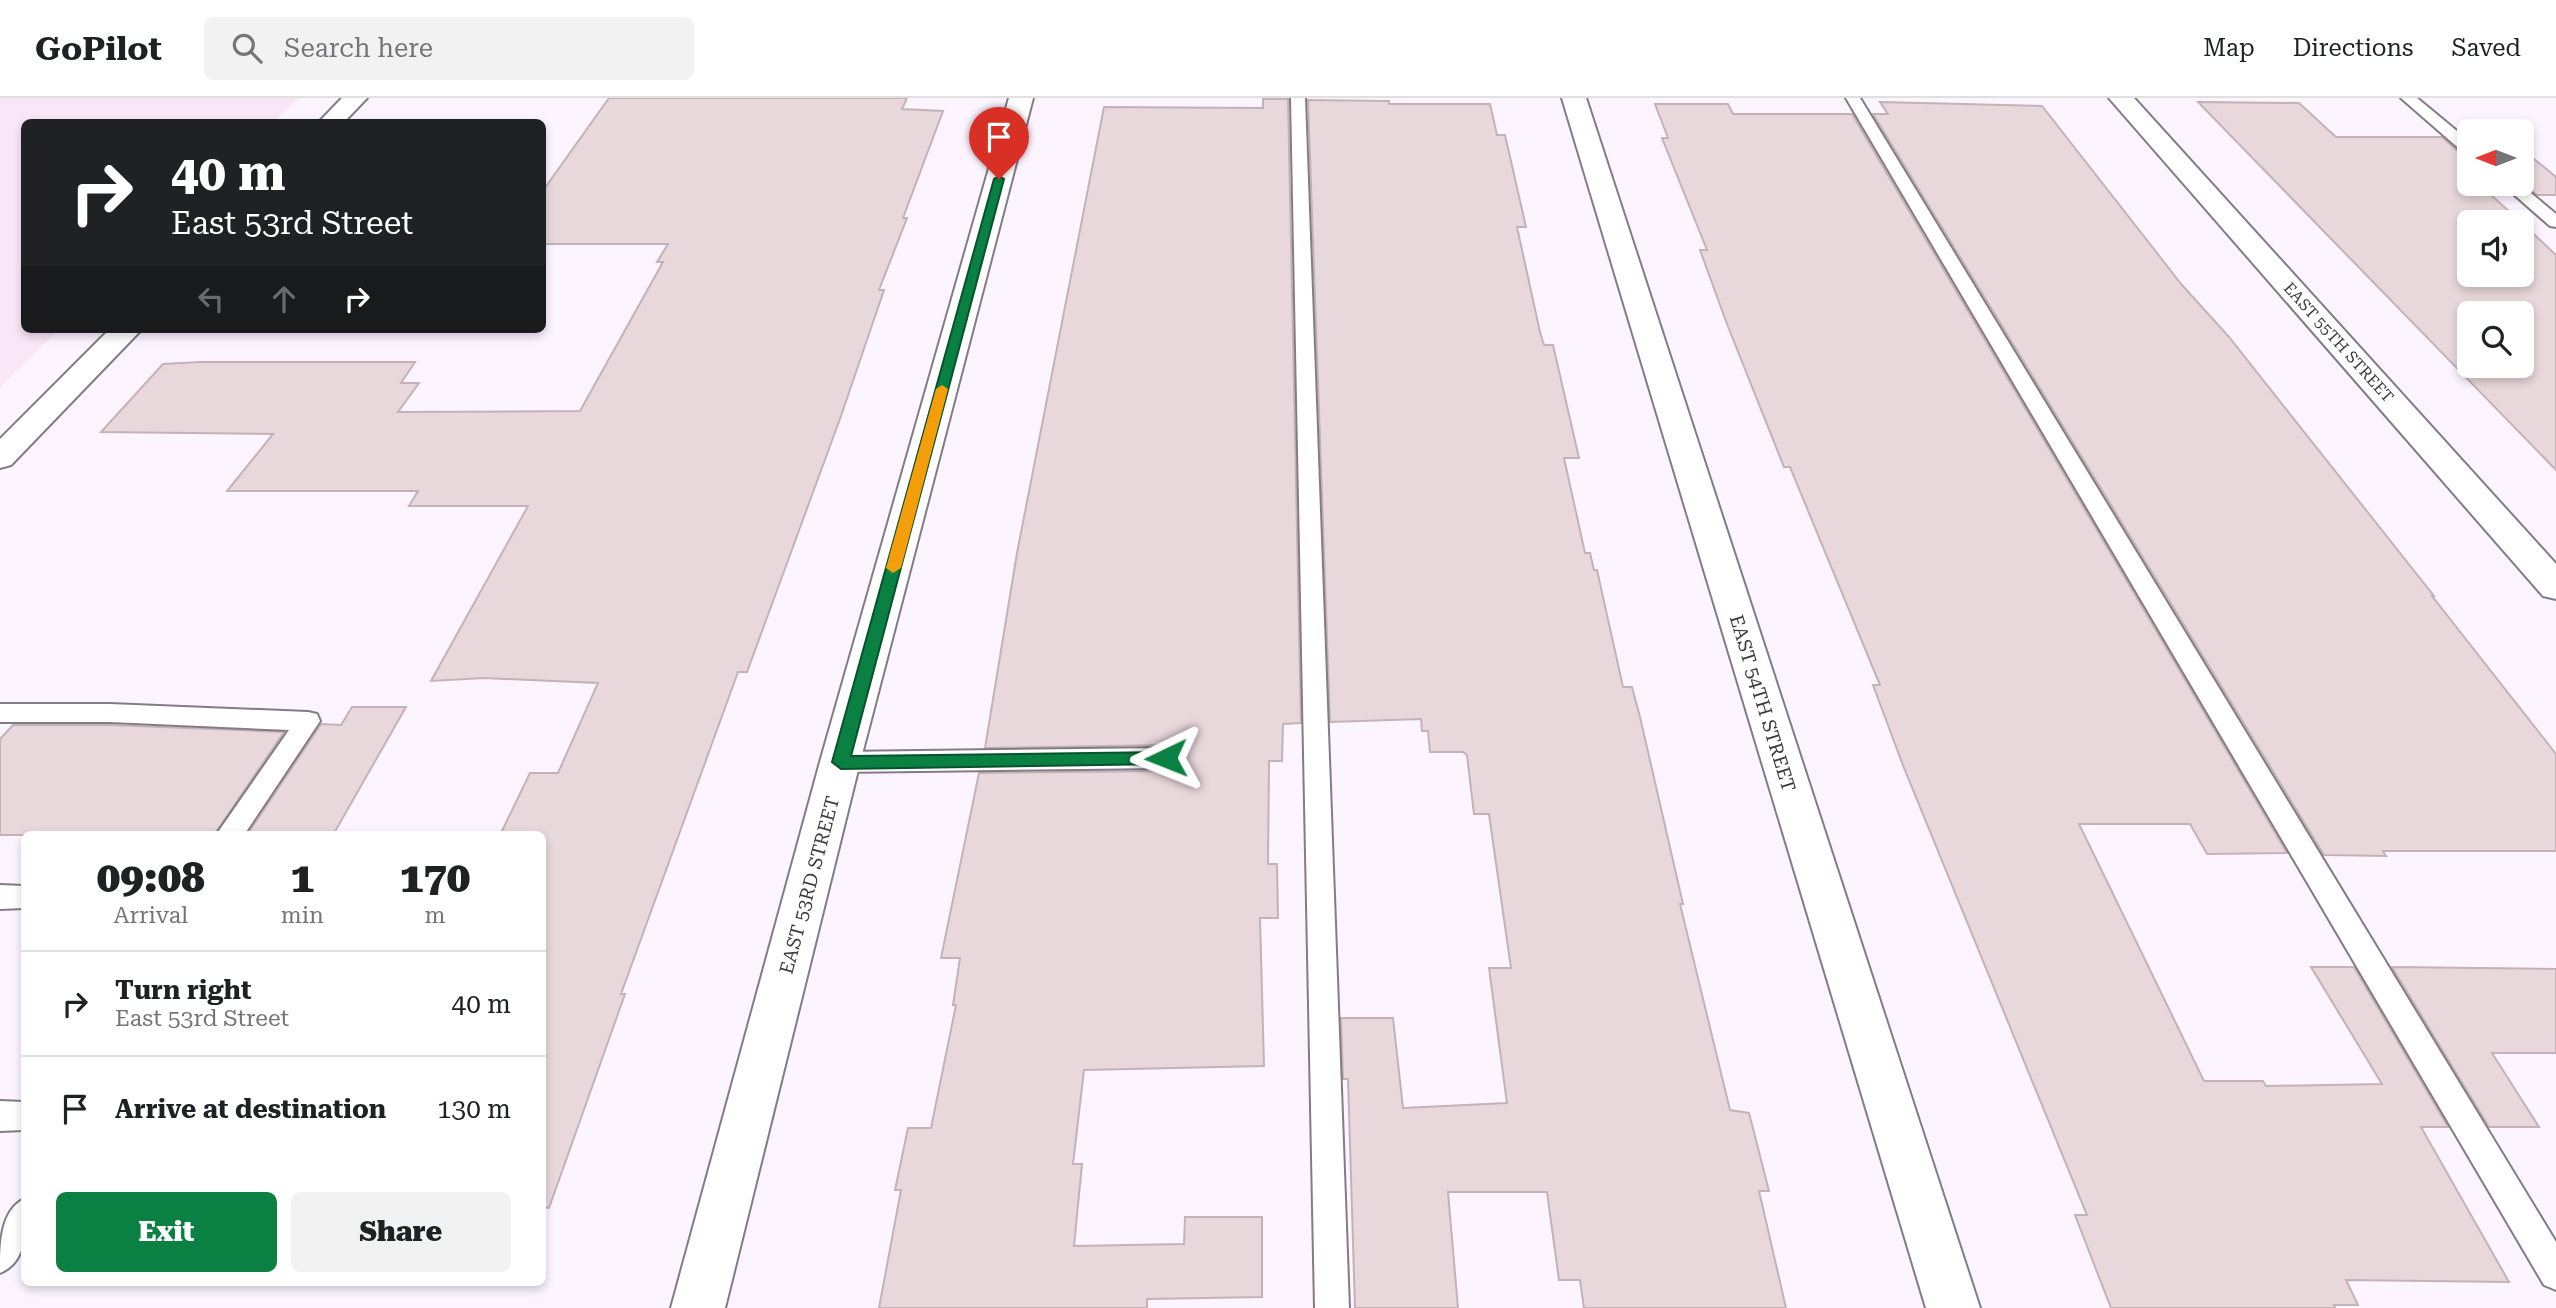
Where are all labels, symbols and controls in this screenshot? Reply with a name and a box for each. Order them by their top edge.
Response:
search box [204,17,694,80]
text: GoPilot [35,29,162,68]
icon: search [228,29,266,67]
text: Search here [284,33,433,63]
text: Map [2203,34,2255,62]
text: Directions [2293,34,2413,62]
text: Saved [2451,34,2521,62]
pin [969,107,1029,179]
icon: arrive [980,118,1018,156]
north arrow [2457,119,2534,196]
map controls [2457,119,2534,378]
text: 40 m [171,145,286,202]
icon: right [56,147,147,238]
text: East 53rd Street [171,204,413,242]
button: sound [2457,210,2534,287]
street label: EAST 55TH STREET [2280,278,2398,406]
icon: left [192,280,230,318]
icon: ahead [265,280,303,318]
icon: right [338,280,376,318]
button: search [2457,301,2534,378]
street label: EAST 54TH STREET [1725,612,1800,794]
position arrow [1129,721,1203,795]
street label: EAST 53RD STREET [775,794,844,977]
text: 09:08 [97,853,205,902]
text: 1 [290,853,314,902]
text: 170 [400,853,470,902]
text: Arrival [113,902,188,929]
text: min [281,902,324,929]
text: m [424,902,445,929]
text: Turn right [115,975,251,1005]
icon: right [56,985,94,1023]
text: 40 m [452,989,511,1019]
text: East 53rd Street [115,1005,289,1032]
icon: arrive [56,1090,94,1128]
text: Arrive at destination [115,1094,386,1124]
text: 130 m [437,1094,511,1124]
button: Exit [56,1192,277,1272]
button: Share [291,1192,511,1272]

